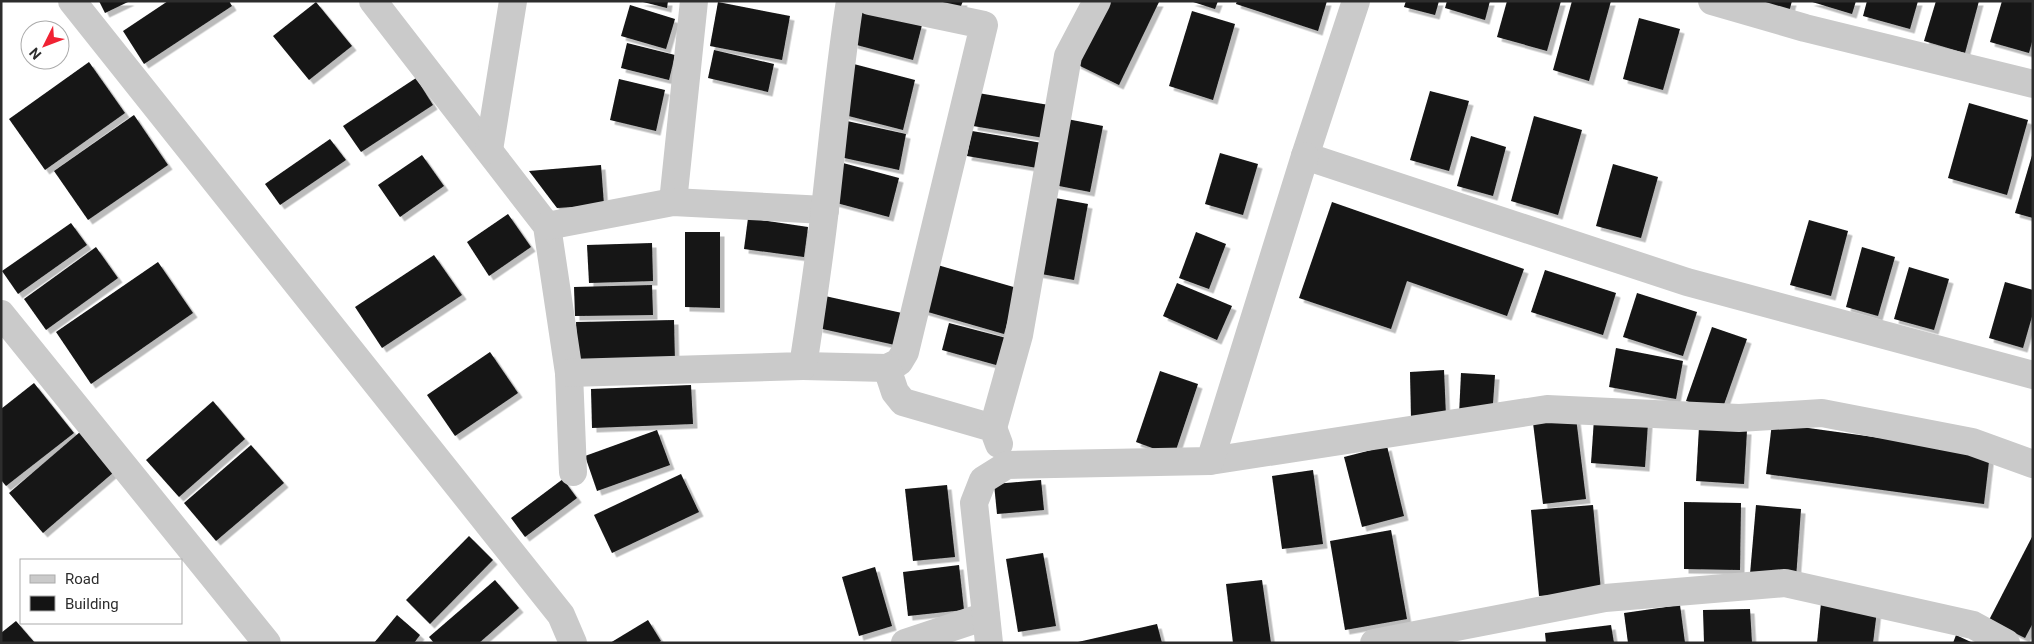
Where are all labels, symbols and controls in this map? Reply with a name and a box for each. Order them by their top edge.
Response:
north arrow [20,20,70,70]
text: N [26,45,45,63]
legend [20,559,182,624]
text: Road [65,570,99,588]
text: Building [65,595,119,613]

